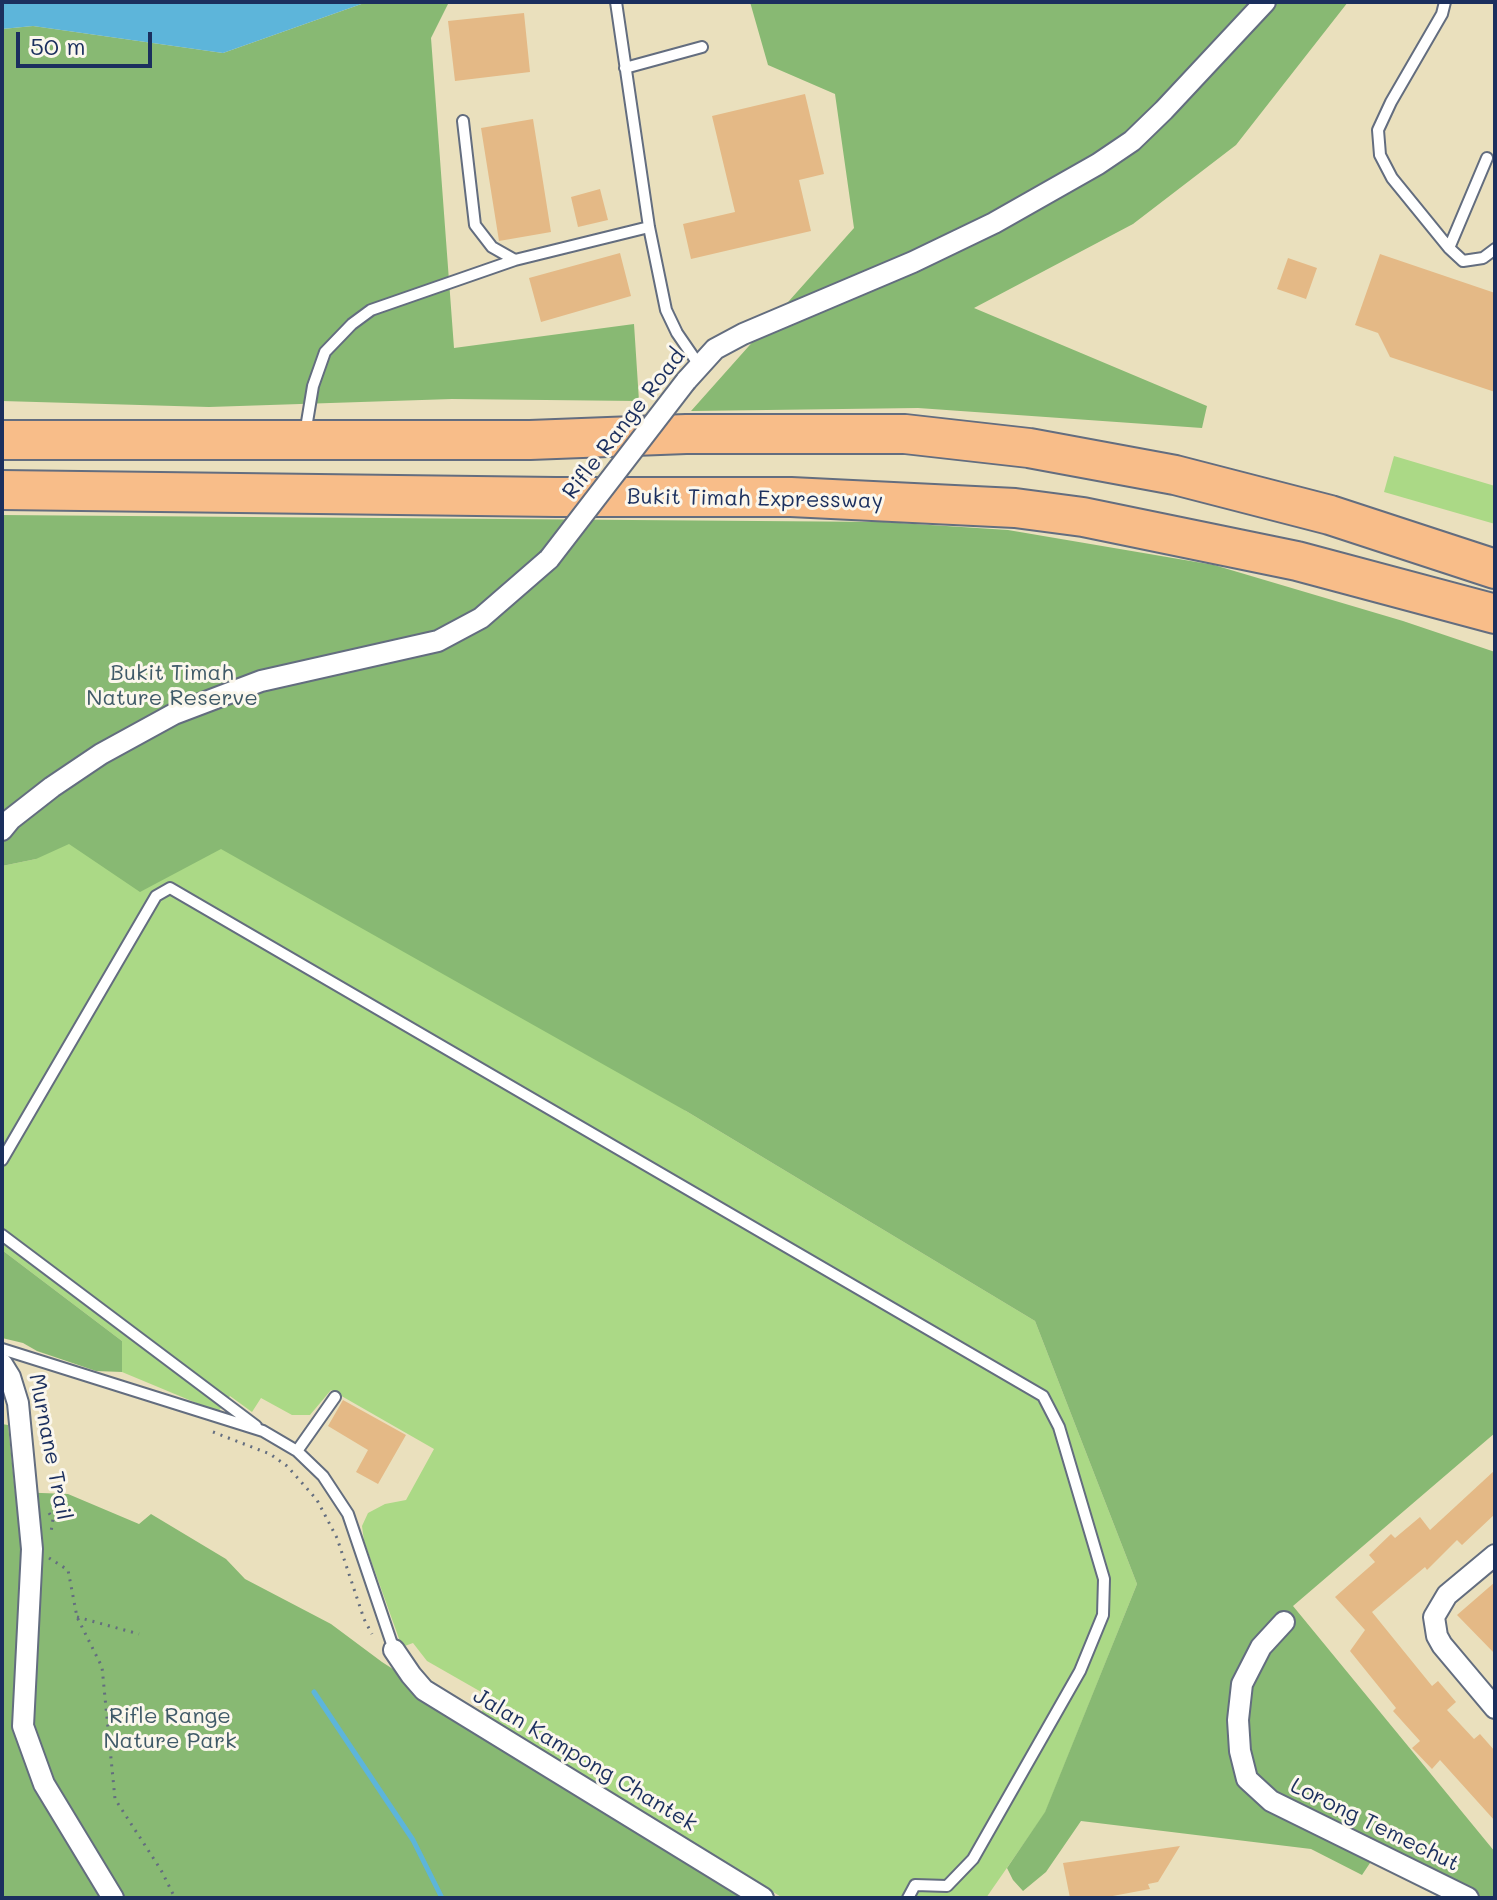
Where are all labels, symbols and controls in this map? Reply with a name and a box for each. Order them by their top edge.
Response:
scale bar [20,16,156,66]
text: 50 m [30,30,86,61]
street label: Rifle Range Road [557,343,691,505]
street label: Bukit Timah Expressway [627,484,883,514]
park label: Bukit Timah Nature Reserve [86,660,258,712]
street label: Murnane Trail [23,1372,77,1522]
street label: Jalan Kampong Chantek [468,1683,702,1837]
park label: Rifle Range Nature Park [103,1703,237,1754]
street label: Lorong Temechut [1286,1773,1464,1877]

